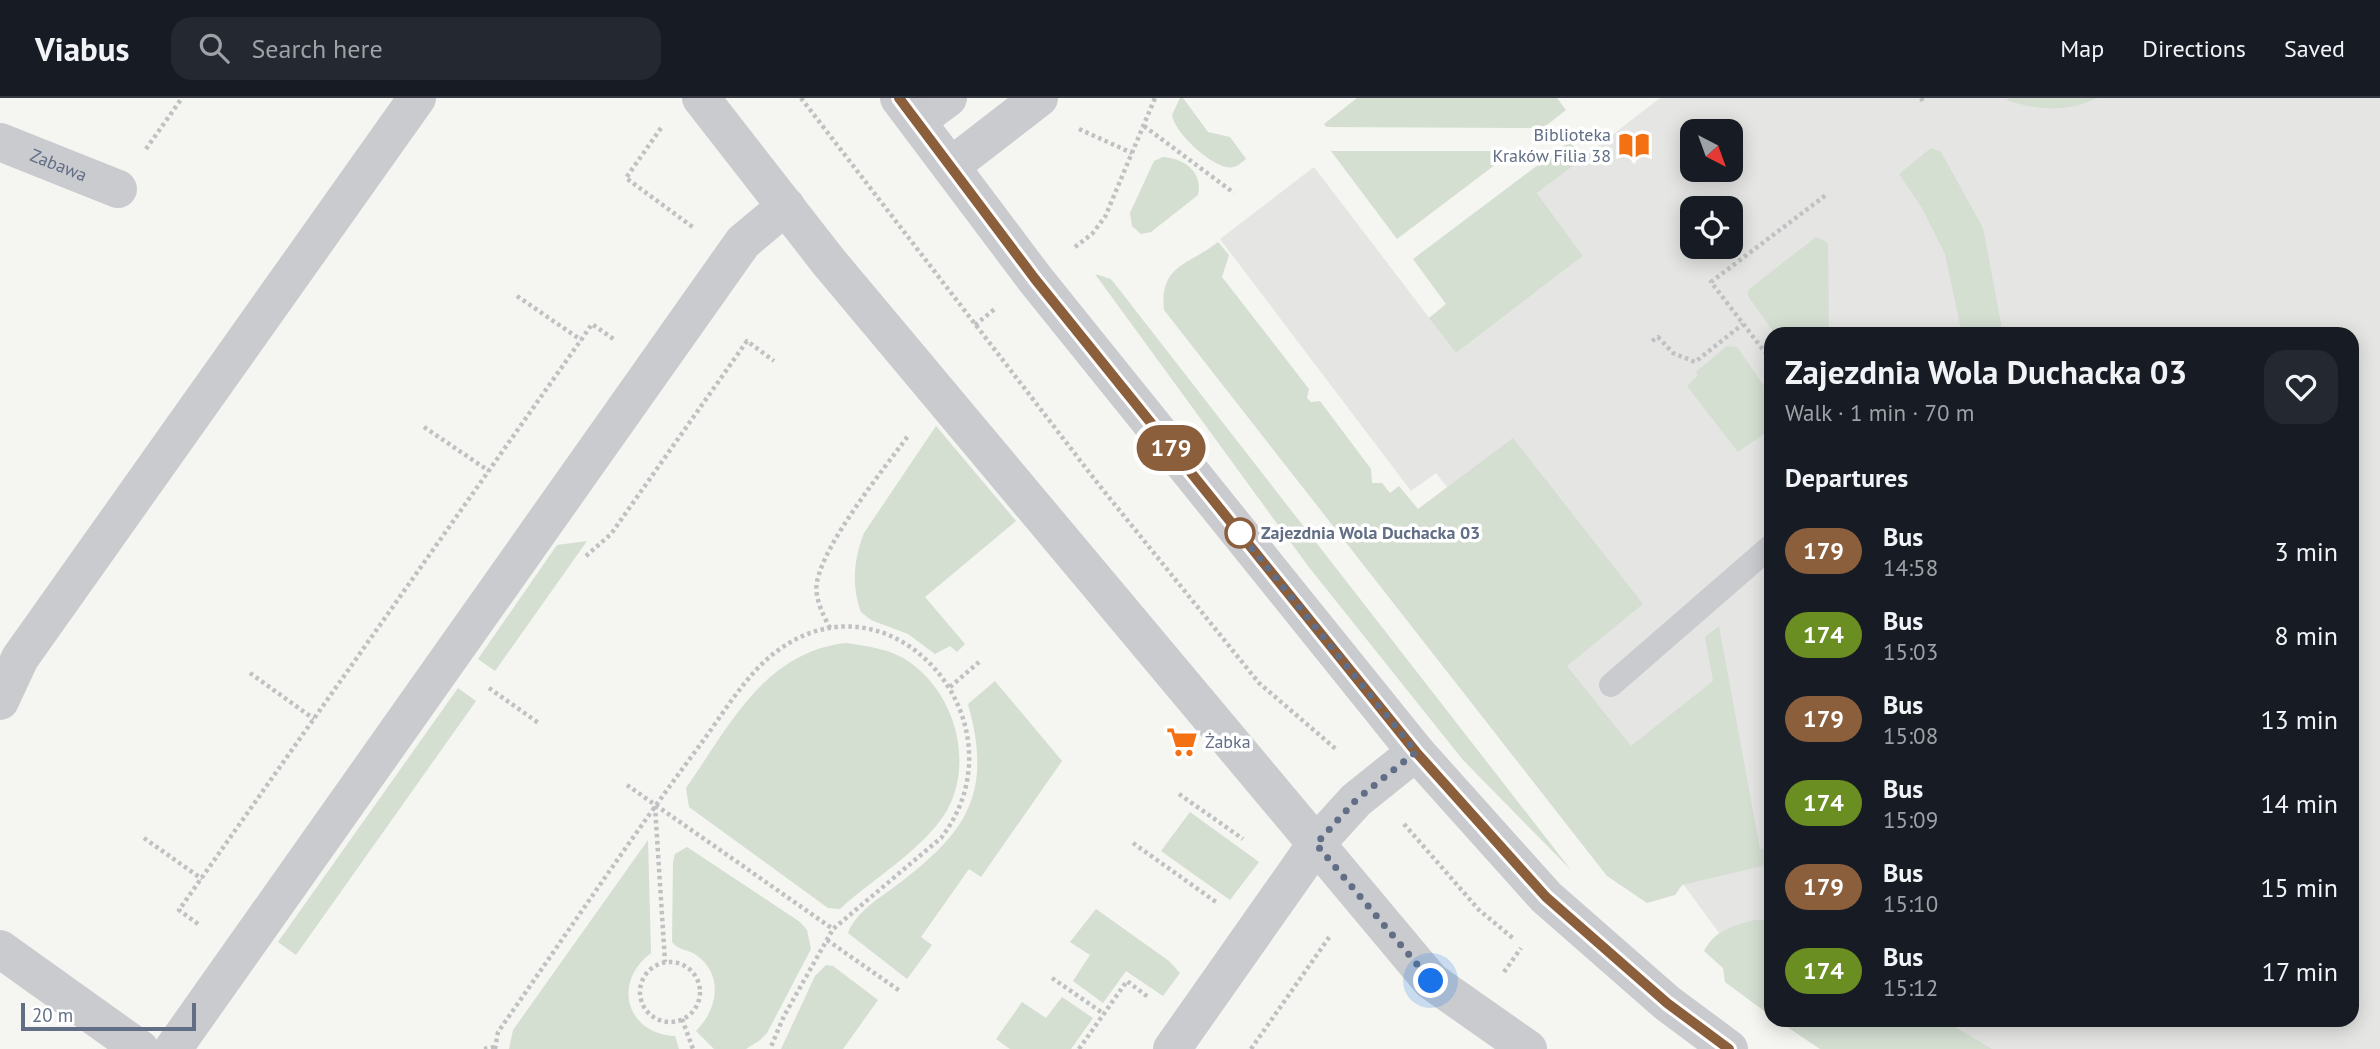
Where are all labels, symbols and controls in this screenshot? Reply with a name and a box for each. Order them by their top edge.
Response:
search box [171,17,661,80]
text: Viabus [35,27,129,70]
icon: search [195,29,233,67]
text: Search here [251,32,383,65]
text: Map [2060,33,2104,64]
text: Directions [2142,33,2246,64]
text: Saved [2284,33,2345,64]
north arrow [1680,119,1743,182]
map controls [1680,119,1743,259]
place label: Biblioteka Kraków Filia 38 [1492,123,1611,167]
library icon: Biblioteka Kraków Filia 38 [1617,128,1651,162]
street label: Zabawa [27,143,90,186]
button: locate [1680,196,1743,259]
text: Zajezdnia Wola Duchacka 03 [1785,350,2187,393]
button: heart [2264,350,2338,424]
text: Walk · 1 min · 70 m [1785,398,1974,427]
line badge: 179 [1131,425,1211,471]
text: 179 [1151,432,1191,463]
text: Departures [1785,461,1908,494]
marker: Zajezdnia Wola Duchacka 03 [1225,518,1255,548]
text: Bus [1883,520,1923,553]
place label: Zajezdnia Wola Duchacka 03 [1261,521,1480,544]
text: 179 [1803,535,1844,566]
text: 3 min [2275,535,2338,568]
text: 14:58 [1883,553,1938,582]
text: Bus [1883,604,1923,637]
text: 174 [1803,619,1844,650]
text: 8 min [2275,619,2338,652]
text: 15:03 [1883,637,1938,666]
text: Bus [1883,688,1923,721]
text: 179 [1803,703,1844,734]
text: 13 min [2260,703,2338,736]
text: 15:08 [1883,721,1938,750]
supermarket icon: Żabka [1165,725,1199,759]
place label: Żabka [1205,730,1251,753]
text: Bus [1883,772,1923,805]
text: 174 [1803,787,1844,818]
text: 14 min [2260,787,2338,820]
text: 15:09 [1883,805,1938,834]
text: Bus [1883,856,1923,889]
text: 179 [1803,871,1844,902]
text: 15 min [2260,871,2338,904]
text: 15:10 [1883,889,1938,918]
text: Bus [1883,940,1923,973]
text: 174 [1803,955,1844,986]
text: 17 min [2262,955,2338,988]
your location [1413,963,1448,998]
text: 15:12 [1883,973,1938,1002]
scale bar [21,1000,196,1032]
text: 20 m [32,1003,73,1027]

